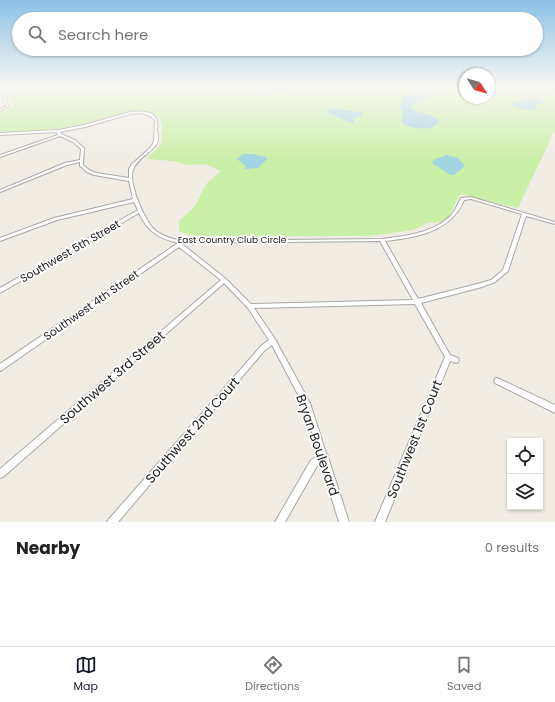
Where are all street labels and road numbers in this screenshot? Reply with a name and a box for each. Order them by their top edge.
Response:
street label: Southwest 5th Street [17,216,123,286]
street label: East Country Club Circle [178,234,287,246]
street label: Southwest 4th Street [40,266,142,344]
street label: Southwest 3rd Street [56,326,169,428]
street label: Southwest 2nd Court [141,373,244,488]
street label: Southwest 1st Court [382,377,447,501]
street label: Bryan Boulevard [291,392,344,499]

